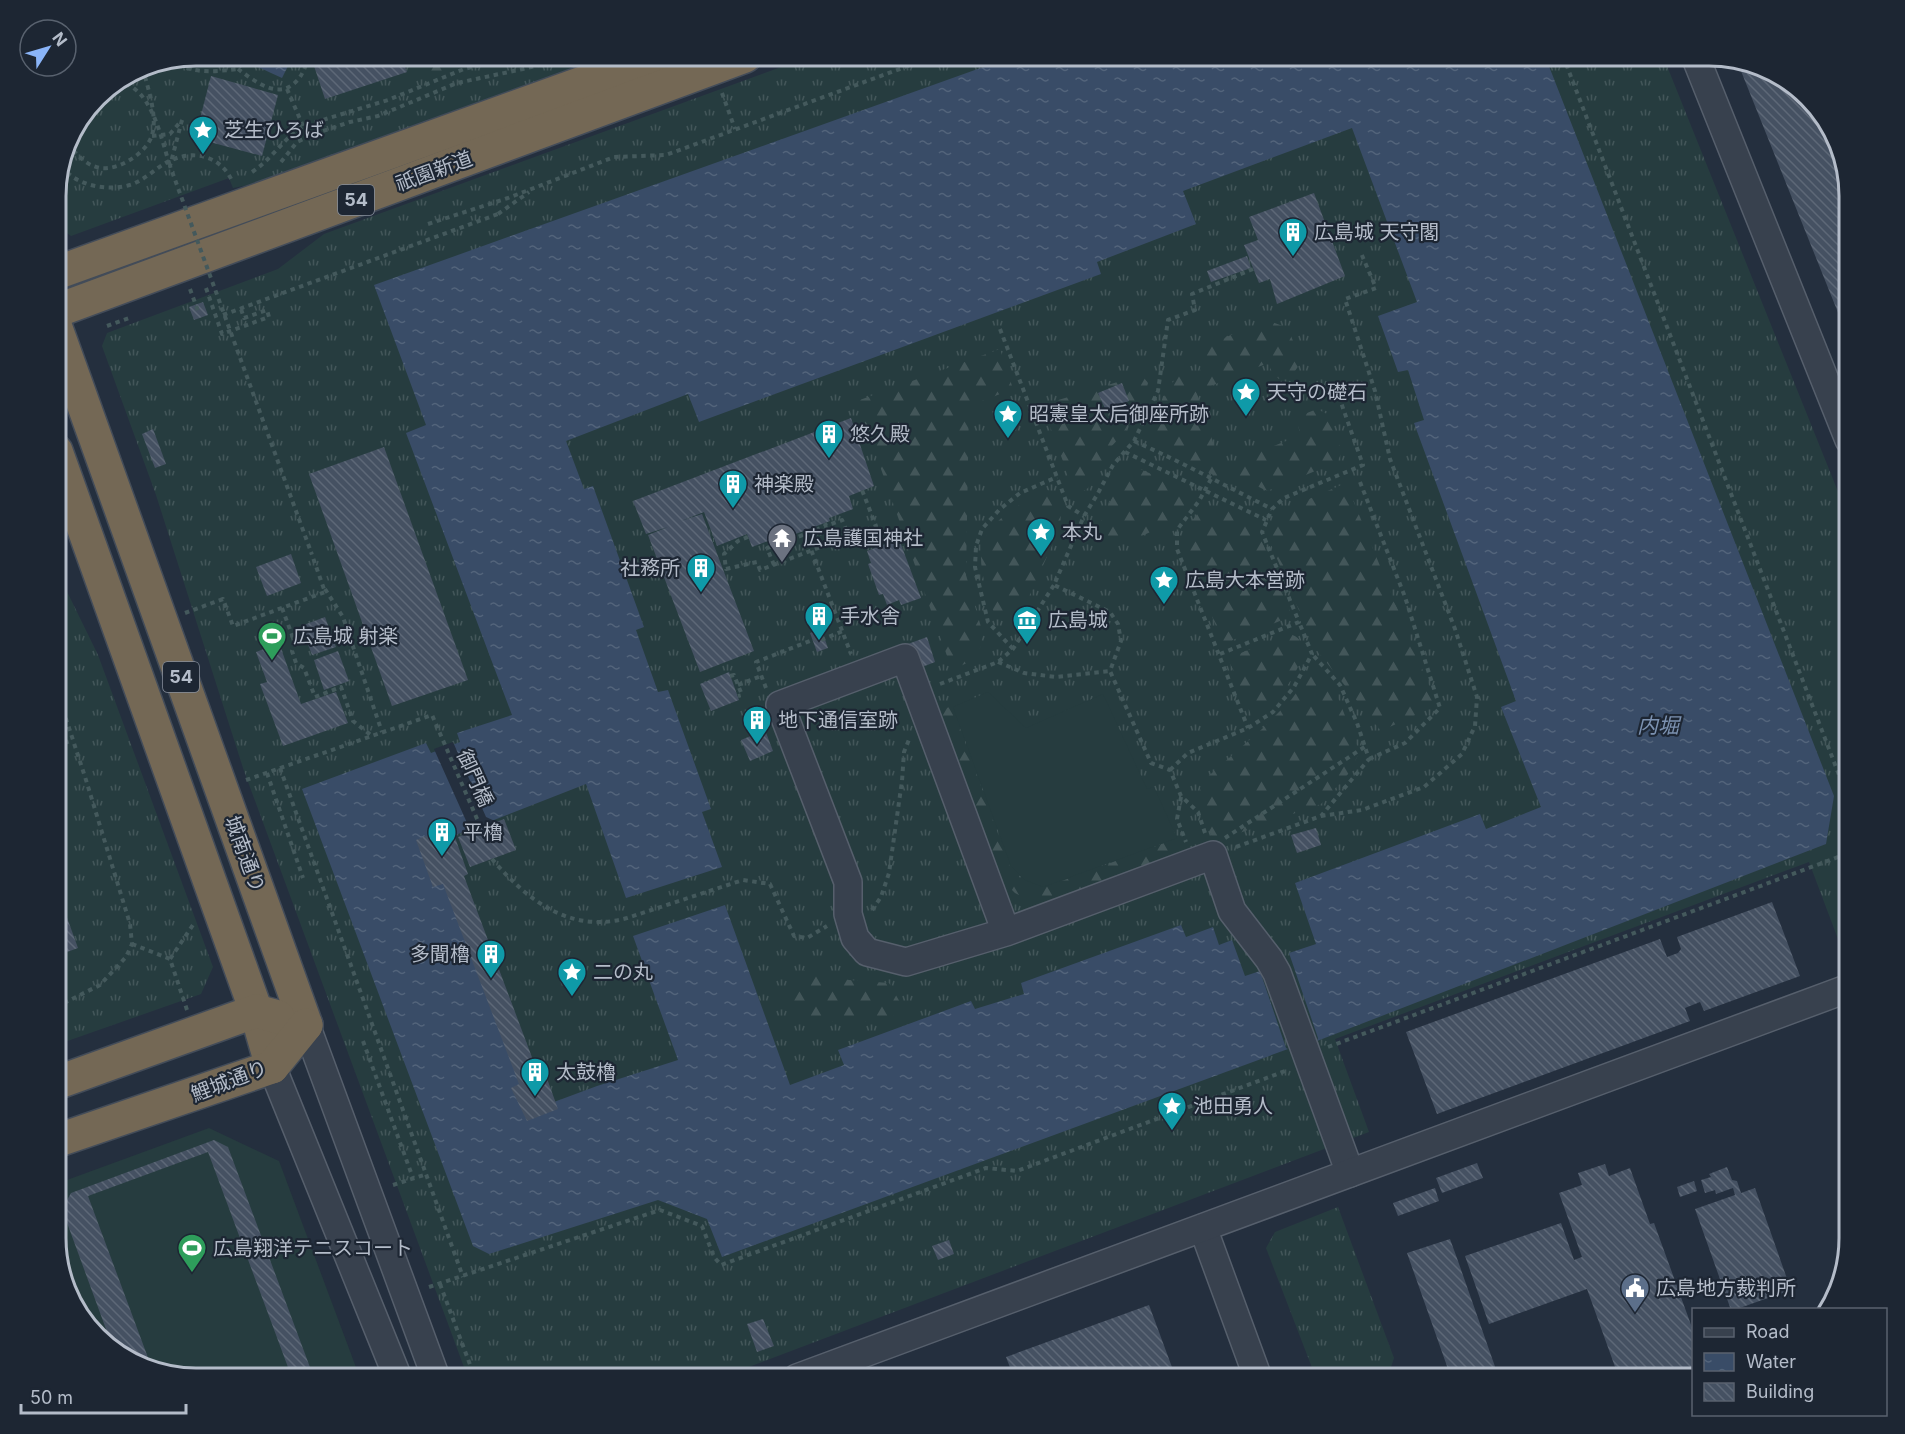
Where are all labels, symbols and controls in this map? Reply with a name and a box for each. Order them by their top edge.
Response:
north arrow [18,18,78,78]
text: N [48,28,72,50]
place icon: 芝生ひろば [187,114,219,156]
place label: 芝生ひろば [224,118,324,142]
street label: 祇園新道 [392,146,476,196]
road number: 54 [338,185,374,215]
building icon: 広島城 天守閣 [1277,216,1309,258]
place label: 広島城 天守閣 [1314,220,1440,244]
place icon: 天守の礎石 [1230,376,1262,418]
place label: 天守の礎石 [1267,380,1367,404]
place icon: 昭憲皇太后御座所跡 [992,398,1024,440]
place label: 昭憲皇太后御座所跡 [1029,402,1209,426]
building icon: 悠久殿 [813,418,845,460]
place label: 悠久殿 [850,422,910,446]
building icon: 神楽殿 [717,468,749,510]
place label: 神楽殿 [754,472,814,496]
place icon: 本丸 [1025,516,1057,558]
place label: 本丸 [1062,520,1102,544]
temple icon: 広島護国神社 [766,522,798,564]
place label: 広島護国神社 [803,526,923,550]
building icon: 社務所 [685,552,717,594]
place label: 社務所 [620,556,680,580]
place icon: 広島大本営跡 [1148,564,1180,606]
place label: 広島大本営跡 [1185,568,1305,592]
building icon: 手水舎 [803,600,835,642]
place label: 手水舎 [840,604,900,628]
museum icon: 広島城 [1011,604,1043,646]
place label: 広島城 [1048,608,1108,632]
sports icon: 広島城 射楽 [256,620,288,662]
place label: 広島城 射楽 [293,624,399,648]
road number: 54 [163,662,199,692]
building icon: 地下通信室跡 [741,704,773,746]
place label: 地下通信室跡 [778,708,898,732]
water label: 内堀 [1637,713,1682,738]
street label: 御門橋 [452,746,498,810]
street label: 城南通り [220,812,270,896]
building icon: 平櫓 [426,816,458,858]
place label: 平櫓 [463,820,503,844]
building icon: 多聞櫓 [475,938,507,980]
place label: 多聞櫓 [410,942,470,966]
place icon: 二の丸 [556,956,588,998]
place label: 二の丸 [593,960,653,984]
street label: 鯉城通り [187,1055,271,1107]
building icon: 太鼓櫓 [519,1056,551,1098]
place label: 太鼓櫓 [556,1060,616,1084]
place icon: 池田勇人 [1156,1090,1188,1132]
place label: 池田勇人 [1193,1094,1273,1118]
sports icon: 広島翔洋テニスコート [176,1232,208,1274]
place label: 広島翔洋テニスコート [213,1236,413,1260]
public building icon: 広島地方裁判所 [1619,1272,1651,1314]
place label: 広島地方裁判所 [1656,1276,1796,1300]
legend [1692,1308,1887,1416]
text: Road [1746,1321,1789,1342]
text: Water [1746,1351,1796,1372]
scale bar [21,1377,186,1415]
text: Building [1746,1381,1814,1402]
text: 50 m [30,1387,73,1408]

